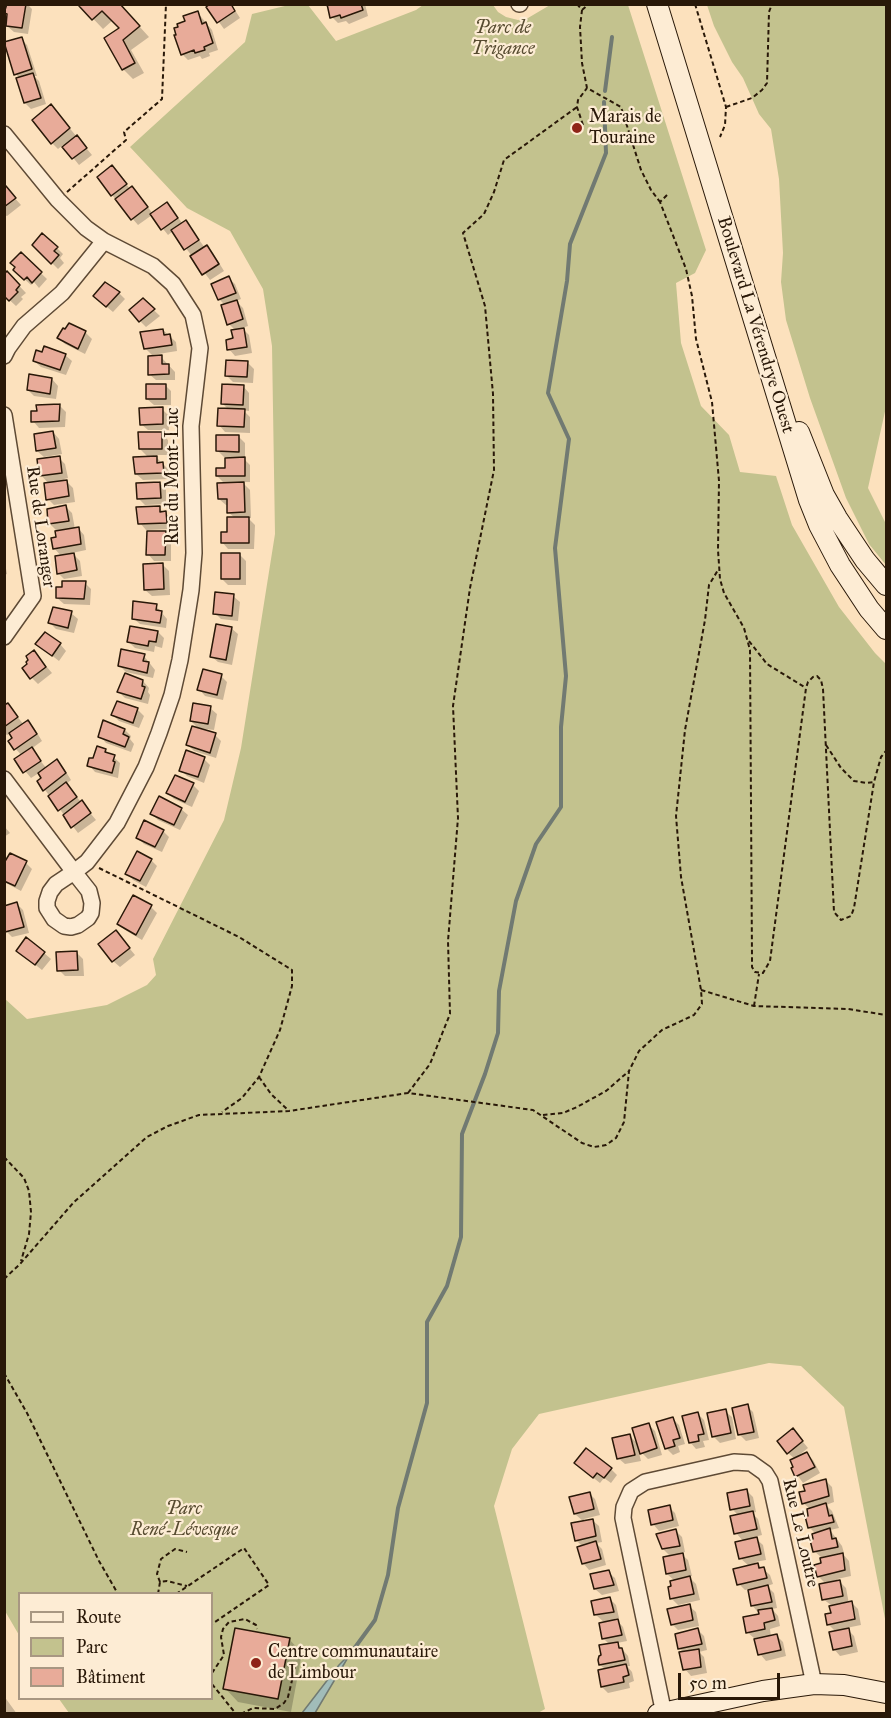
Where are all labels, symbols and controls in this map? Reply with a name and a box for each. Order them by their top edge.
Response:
park label: Parc de Trigance [471,18,535,60]
place label: Marais de Touraine [589,107,661,150]
marker: Marais de Touraine [570,121,584,135]
street label: Boulevard La Vérendrye Ouest [712,214,798,436]
street label: Rue du Mont-Luc [163,407,185,545]
street label: Rue de Loranger [21,465,59,589]
street label: Rue Le Loutre [777,1477,823,1589]
park label: Parc René-Lévesque [130,1499,238,1541]
legend [18,1592,213,1700]
text: Route [76,1606,121,1628]
text: Parc [76,1636,108,1658]
place label: Centre communautaire de Limbour [268,1642,438,1684]
marker: Centre communautaire de Limbour [249,1656,263,1670]
scale bar [681,1661,783,1699]
text: Bâtiment [76,1666,145,1688]
text: 50 m [689,1672,727,1694]

